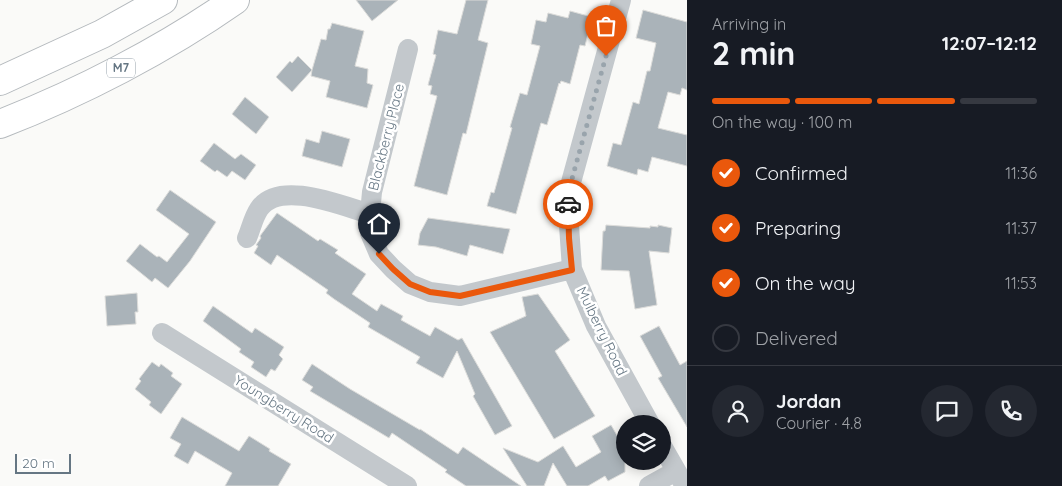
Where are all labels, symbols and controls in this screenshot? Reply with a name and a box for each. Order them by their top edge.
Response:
pin [585,5,627,56]
icon: bag [592,12,620,40]
text: Arriving in [712,14,786,34]
text: 12:07–12:12 [942,31,1037,55]
text: 2 min [712,33,795,73]
road number: M7 [107,58,135,78]
street label: Blackberry Place [364,82,408,192]
text: On the way · 100 m [712,112,852,132]
icon: check [712,159,740,187]
text: Confirmed [755,161,848,185]
text: 11:36 [1005,163,1037,183]
courier [543,179,593,229]
icon: car [554,190,582,218]
pin [358,203,400,254]
icon: home [365,210,393,238]
icon: check [712,214,740,242]
text: Preparing [755,216,841,240]
text: 11:37 [1006,218,1037,238]
icon: check [712,269,740,297]
text: On the way [755,271,856,295]
text: 11:53 [1005,273,1037,293]
street label: Mulberry Road [573,284,631,378]
text: Delivered [755,326,838,350]
street label: Youngberry Road [231,371,337,447]
button: person [712,385,764,437]
button: chat [921,385,973,437]
button: phone [985,385,1037,437]
text: Jordan [776,389,841,413]
text: Courier · 4.8 [776,413,862,433]
map controls [616,415,671,470]
button: layers [616,415,671,470]
scale bar [15,451,71,474]
text: 20 m [22,454,55,472]

